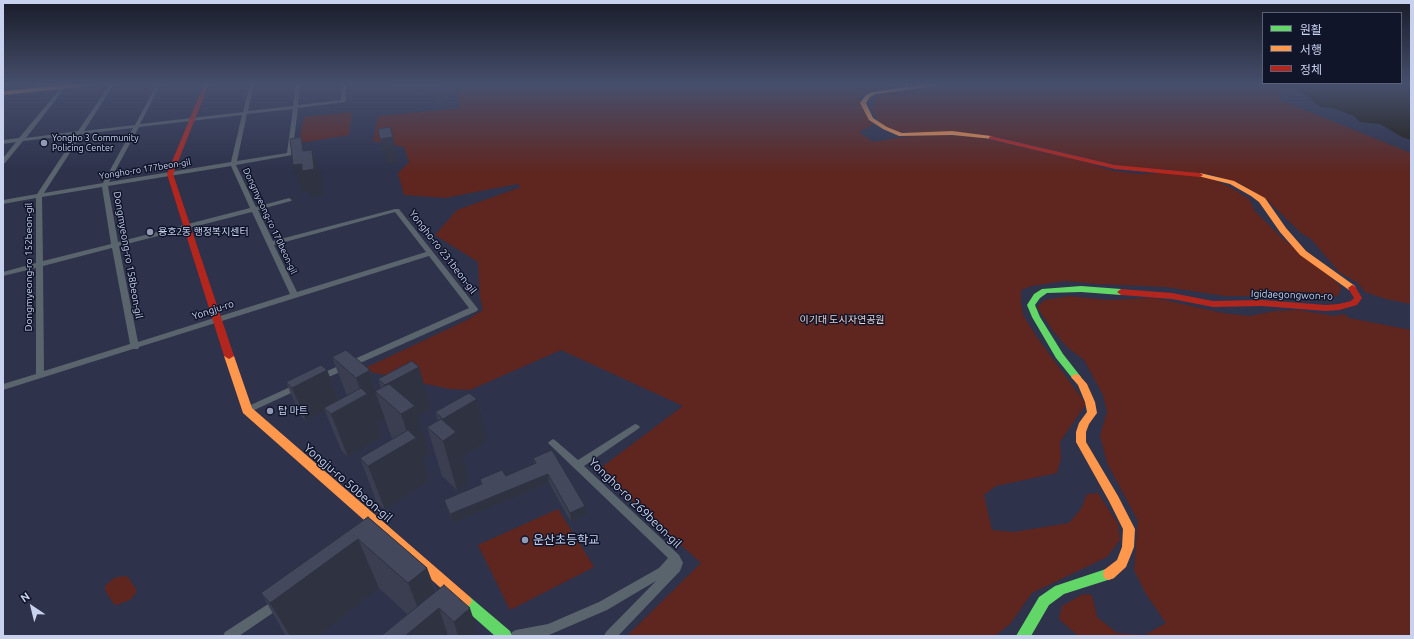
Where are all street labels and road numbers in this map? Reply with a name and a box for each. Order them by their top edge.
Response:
street label: Yongho-ro 177beon-gil [99,156,191,182]
street label: Dongmyeong-ro 170beon-gil [241,166,299,276]
street label: Dongmyeong-ro 158beon-gil [111,190,145,320]
street label: Dongmyeong-ro 152beon-gil [23,203,35,331]
street label: Yongho-ro 231beon-gil [407,208,479,296]
street label: Igidaegongwon-ro [1251,288,1333,302]
street label: Yongju-ro [191,298,235,322]
street label: Yongju-ro 50beon-gil [301,441,395,525]
street label: Yongho-ro 269beon-gil [586,455,684,551]

